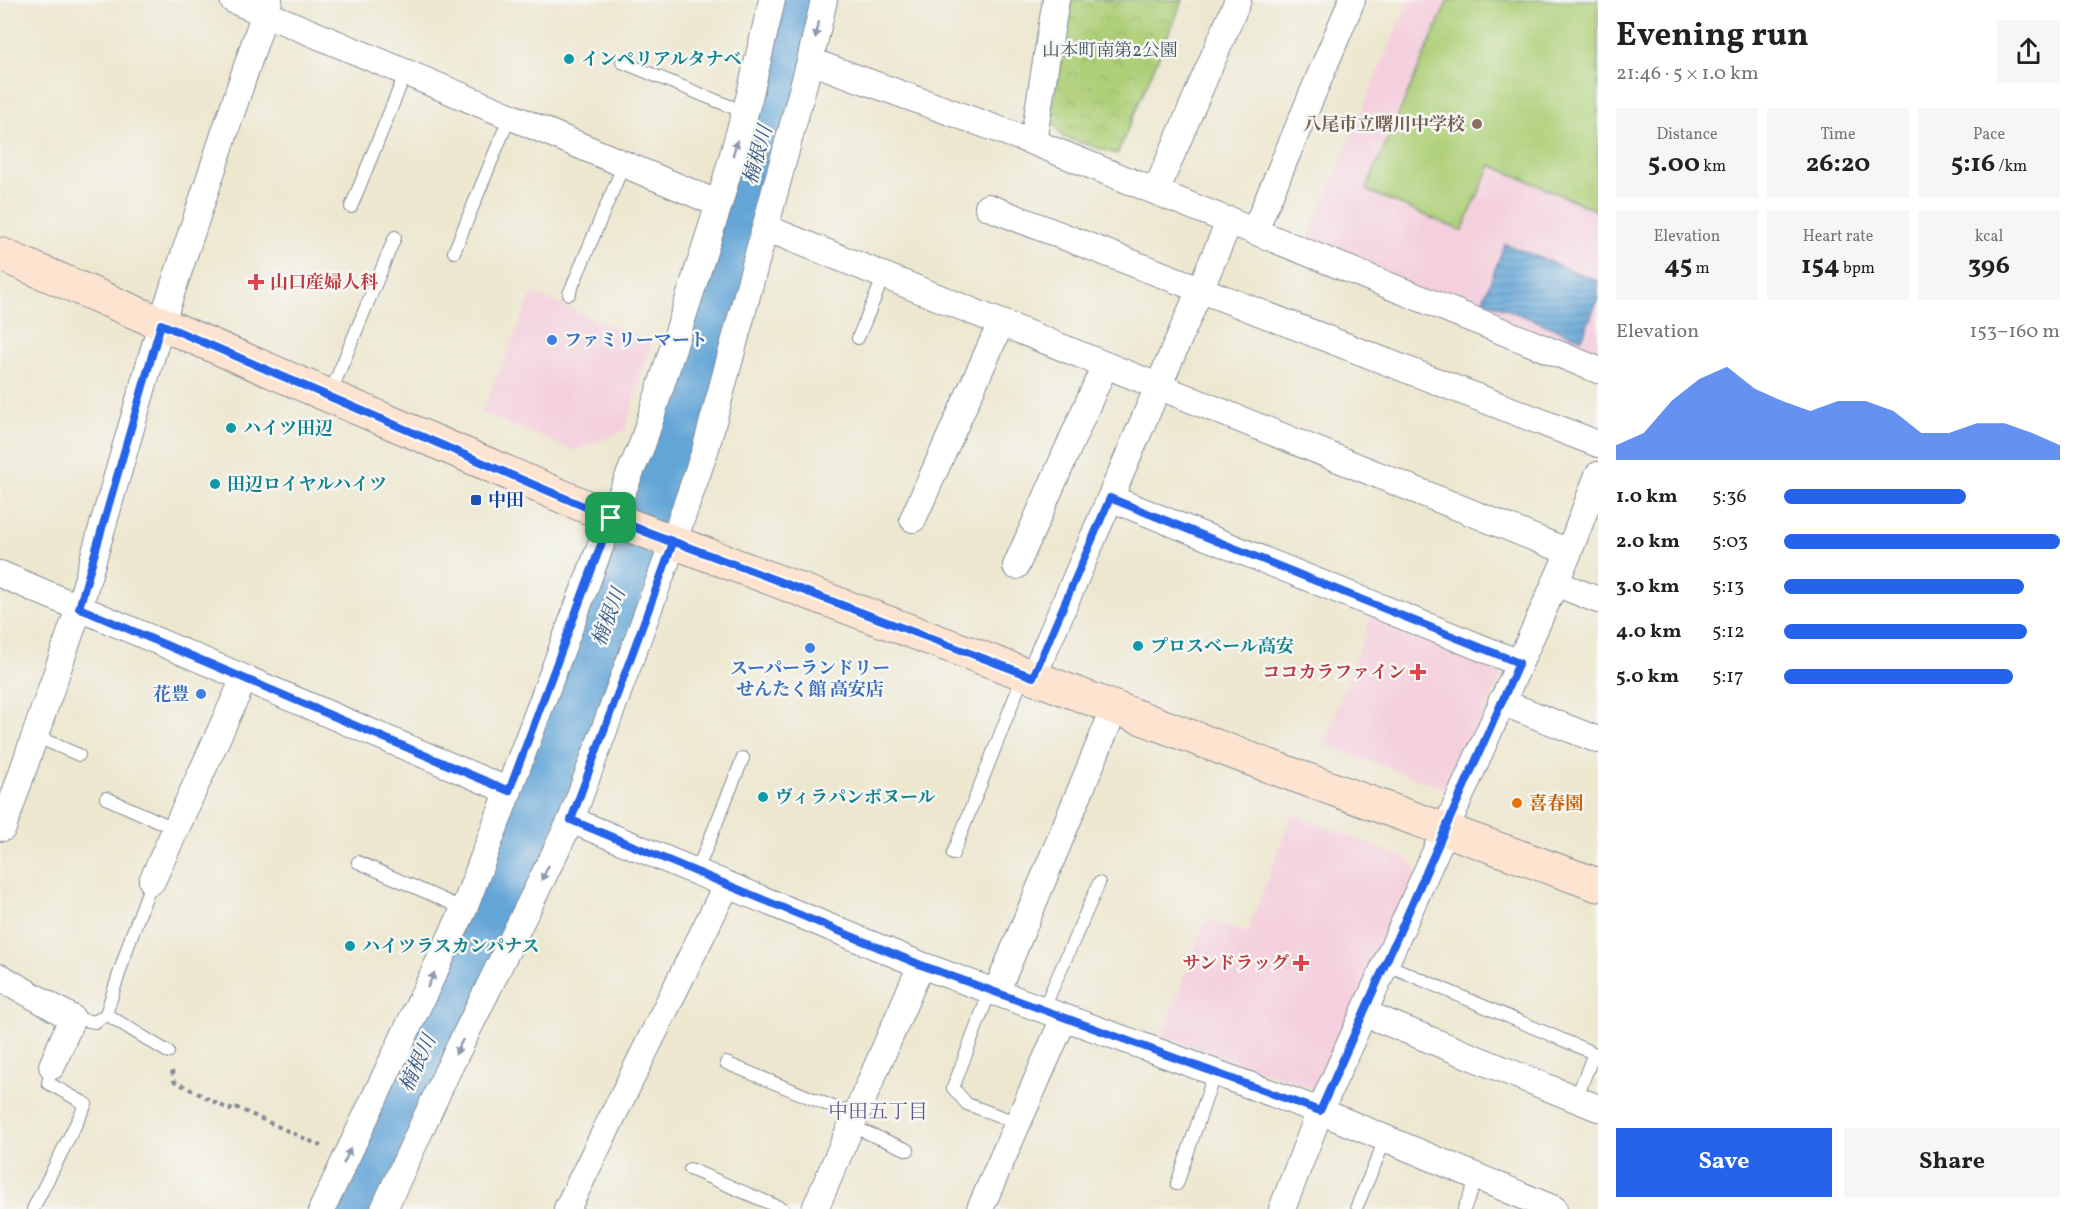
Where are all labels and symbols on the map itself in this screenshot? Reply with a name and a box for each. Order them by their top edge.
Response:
one-way arrow [812,21,822,40]
park label: 山本町南第2公園 [1042,39,1178,64]
place label: インペリアルタナベ [581,48,742,73]
marker: インペリアルタナベ [562,52,576,66]
place label: 八尾市立曙川中学校 [1303,113,1465,138]
marker: 八尾市立曙川中学校 [1470,117,1484,131]
water label: 楠根川 [737,121,781,188]
one-way arrow [730,139,740,157]
place label: 山口産婦人科 [270,271,378,296]
marker: 山口産婦人科 [247,273,265,291]
place label: ファミリーマート [564,329,708,354]
marker: ファミリーマート [545,333,559,347]
place label: ハイツ田辺 [243,417,333,442]
marker: ハイツ田辺 [224,421,238,435]
place label: 田辺ロイヤルハイツ [227,473,387,498]
marker: 田辺ロイヤルハイツ [208,477,222,491]
place label: 中田 [488,489,524,514]
pin [585,492,636,543]
marker: 中田 [469,493,483,507]
water label: 楠根川 [586,583,634,651]
place label: プロスベール高安 [1150,635,1294,660]
marker: プロスベール高安 [1131,639,1145,653]
marker: スーパーランドリー せんたく館 高安店 [803,641,817,655]
place label: スーパーランドリー せんたく館 高安店 [730,657,890,703]
place label: ココカラファイン [1262,661,1406,686]
marker: ココカラファイン [1411,665,1425,679]
place label: 花豊 [153,683,189,708]
marker: 花豊 [194,687,208,701]
place label: ヴィラパンボヌール [775,786,936,811]
marker: ヴィラパンボヌール [756,790,770,804]
place label: 喜春園 [1529,792,1583,817]
marker: 喜春園 [1510,796,1524,810]
one-way arrow [541,864,550,881]
place label: ハイツラスカンパナス [362,935,539,960]
marker: ハイツラスカンパナス [343,939,357,953]
place label: サンドラッグ [1182,952,1289,977]
marker: サンドラッグ [1294,956,1308,970]
one-way arrow [426,971,435,988]
water label: 楠根川 [393,1029,445,1097]
one-way arrow [454,1039,464,1056]
district label: 中田五丁目 [828,1099,928,1127]
one-way arrow [343,1148,352,1165]

